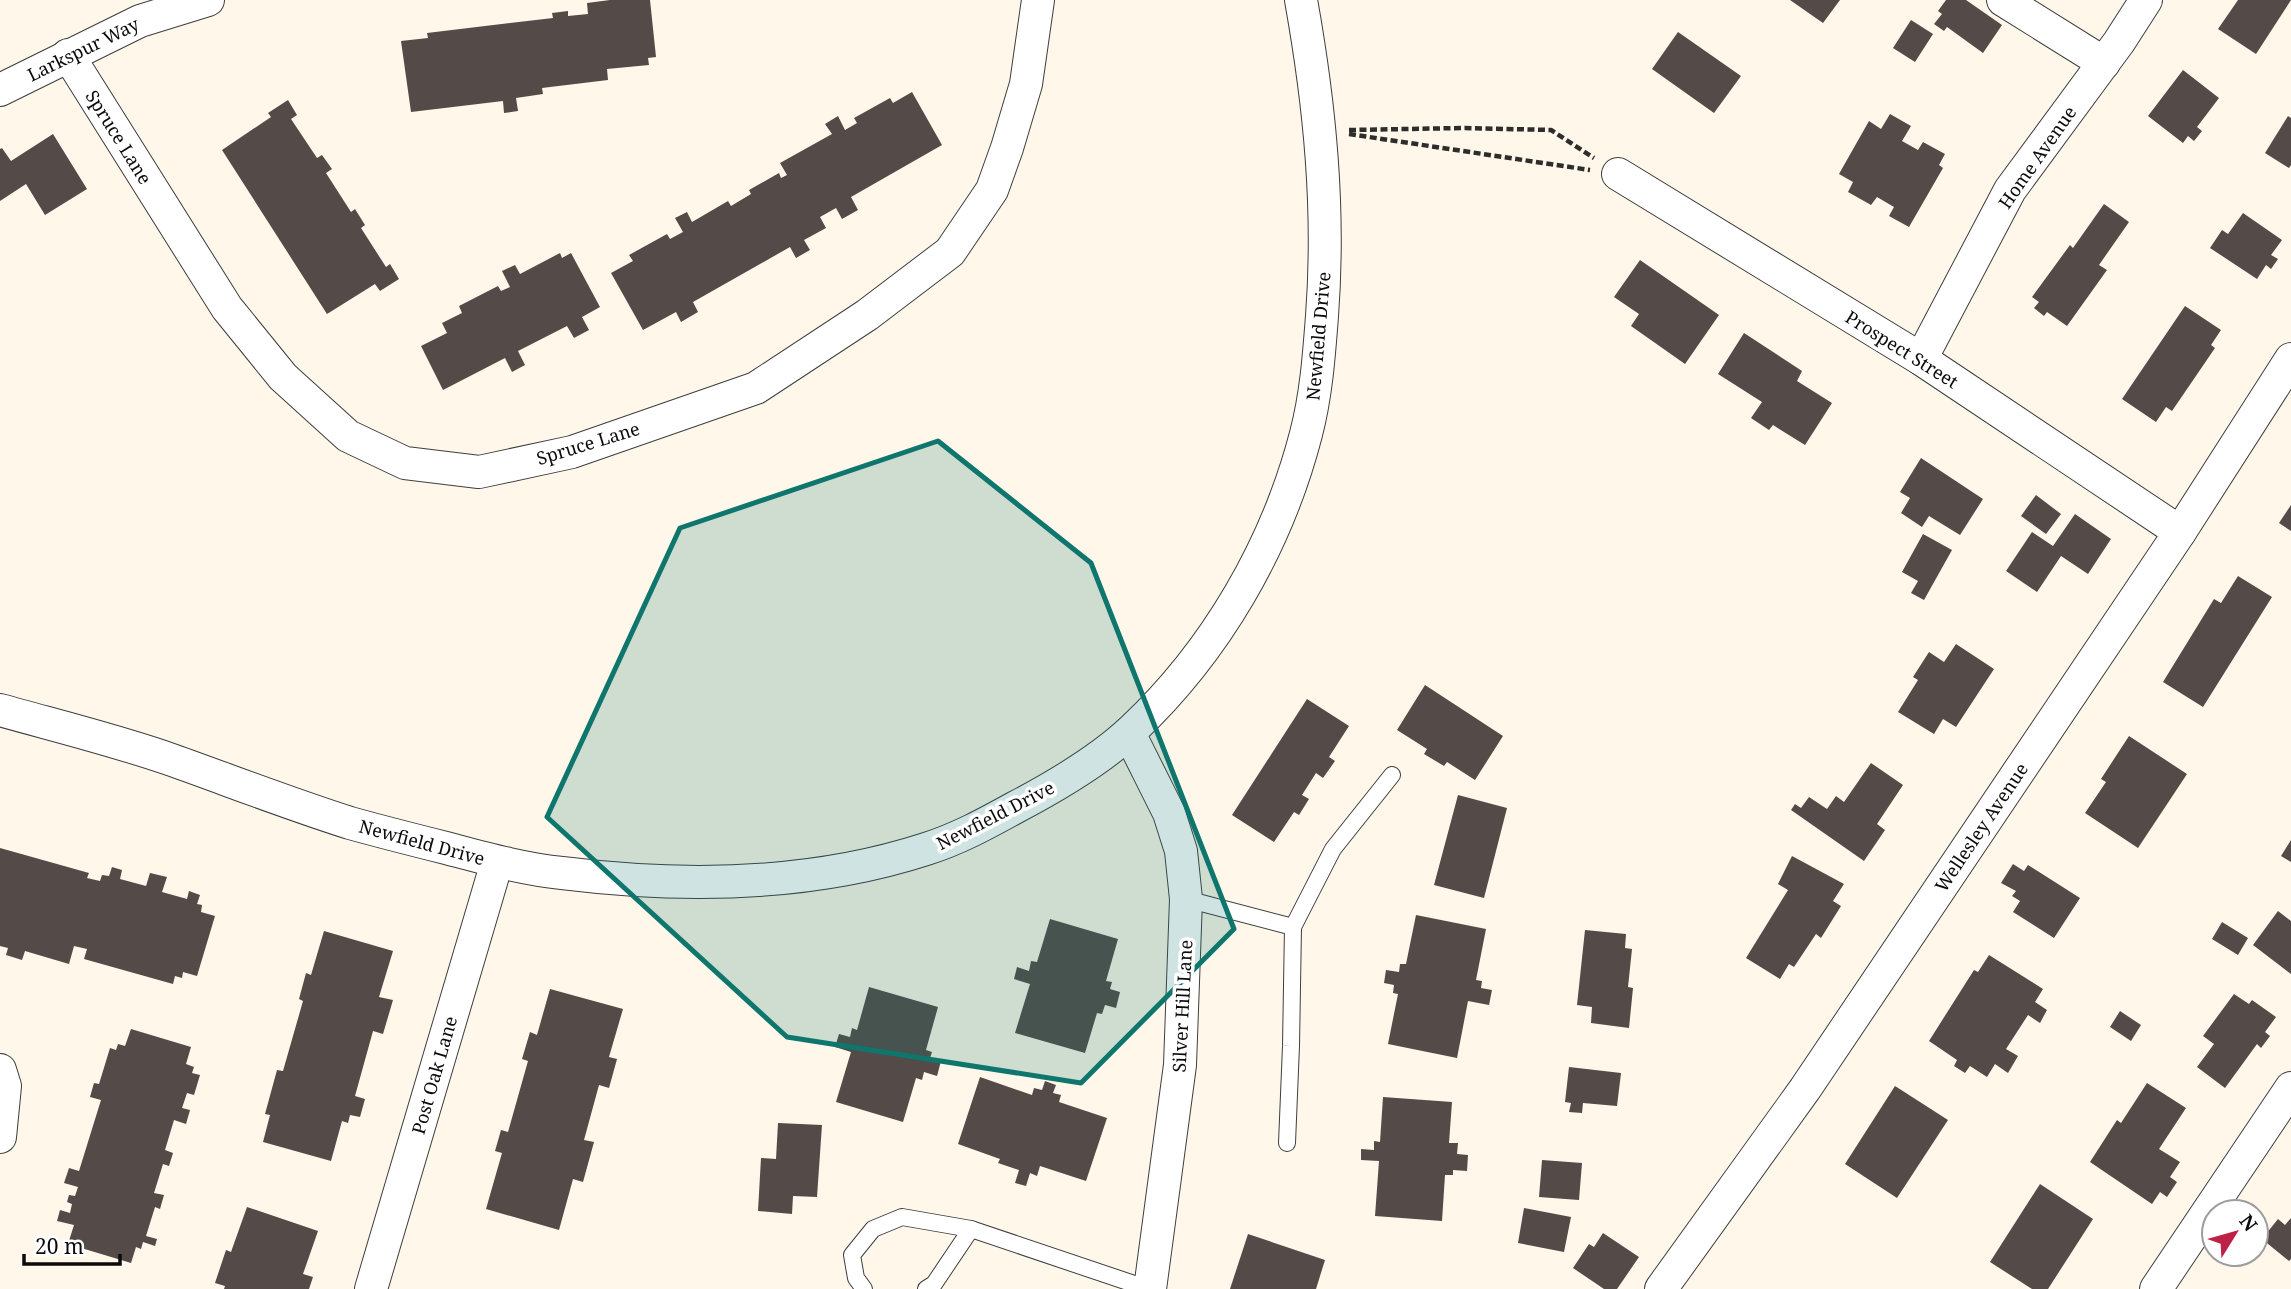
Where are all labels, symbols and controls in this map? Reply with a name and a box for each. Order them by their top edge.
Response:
street label: Larkspur Way [23,11,144,86]
street label: Spruce Lane [81,85,157,189]
street label: Home Avenue [1993,101,2081,213]
street label: Newfield Drive [1300,271,1336,401]
street label: Prospect Street [1841,305,1963,393]
street label: Spruce Lane [534,416,642,470]
street label: Wellesley Avenue [1929,758,2033,896]
street label: Newfield Drive [932,775,1058,855]
street label: Newfield Drive [357,814,487,870]
street label: Silver Hill Lane [1167,939,1197,1073]
street label: Post Oak Lane [406,1013,462,1137]
north arrow [2200,1198,2270,1268]
text: N [2234,1209,2263,1237]
scale bar [24,1222,121,1266]
text: 20 m [35,1232,84,1260]

